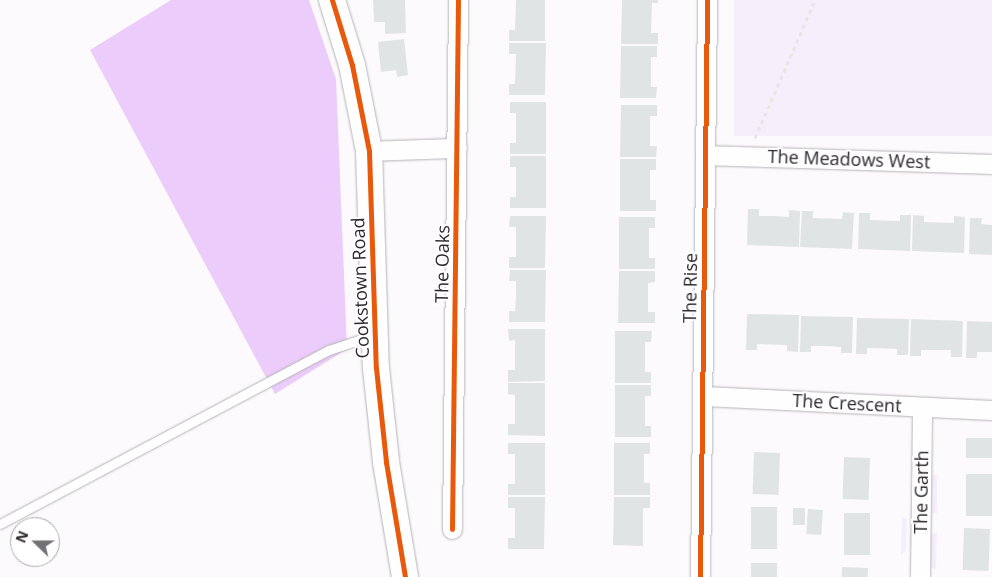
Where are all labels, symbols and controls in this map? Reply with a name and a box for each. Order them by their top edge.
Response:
street label: The Meadows West [767,145,931,173]
street label: Cookstown Road [347,217,373,359]
street label: The Oaks [431,225,453,303]
street label: The Rise [679,253,701,323]
street label: The Crescent [792,389,902,417]
street label: The Garth [909,450,933,534]
north arrow [10,517,60,567]
text: N [11,528,32,545]

